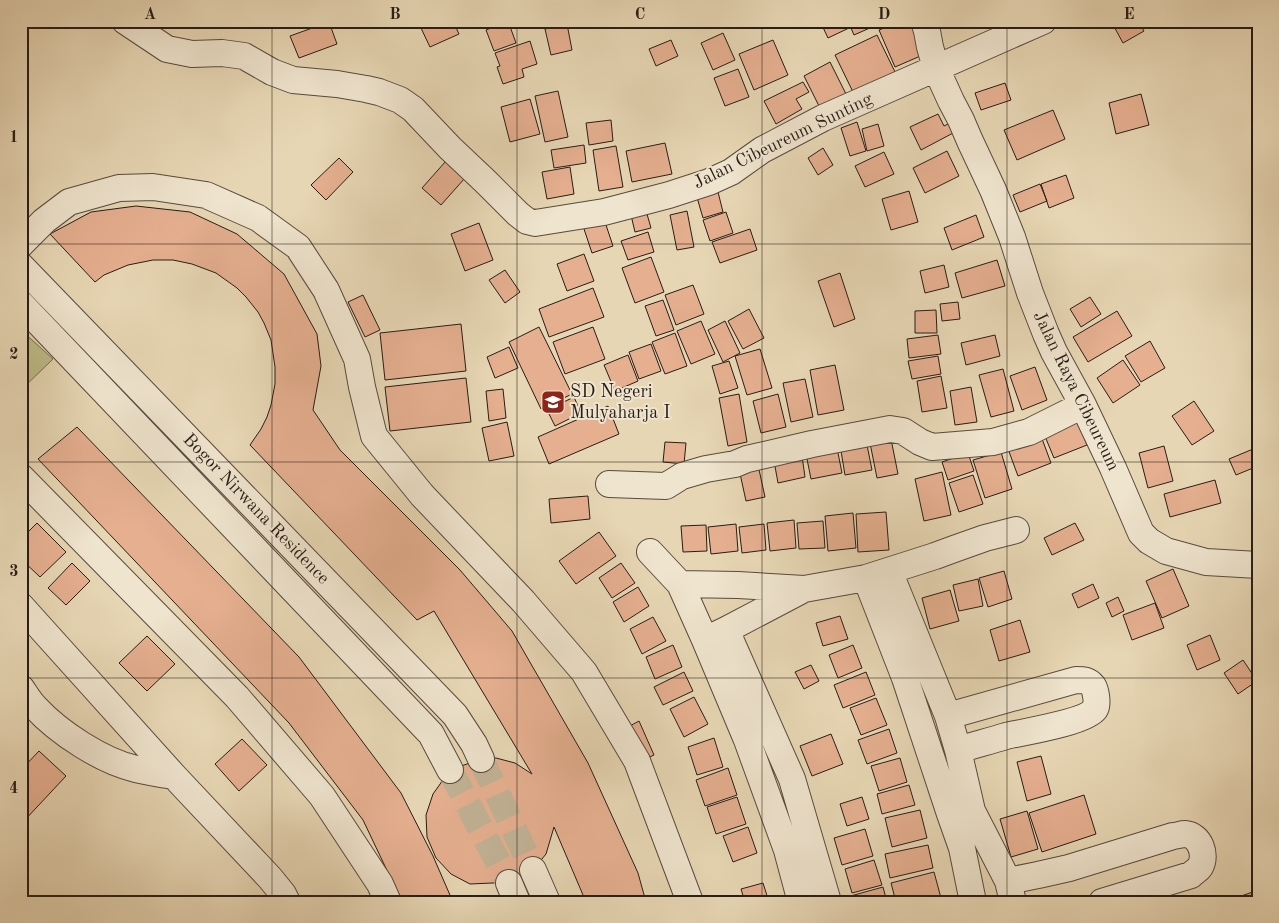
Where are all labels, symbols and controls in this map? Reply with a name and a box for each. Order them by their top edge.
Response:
text: A [144,7,156,23]
text: B [389,7,401,23]
text: C [635,7,645,23]
text: D [878,7,890,23]
text: E [1123,7,1135,23]
street label: Jalan Cibeureum Sunting [691,90,876,192]
text: 1 [9,130,19,146]
street label: Jalan Raya Cibeureum [1030,308,1122,474]
text: 2 [9,347,19,363]
place label: SD Negeri Mulyaharja I [570,383,670,422]
school or university icon: SD Negeri Mulyaharja I [540,389,566,415]
street label: Bogor Nirwana Residence [179,430,333,588]
text: 3 [9,564,19,580]
text: 4 [9,781,19,797]

